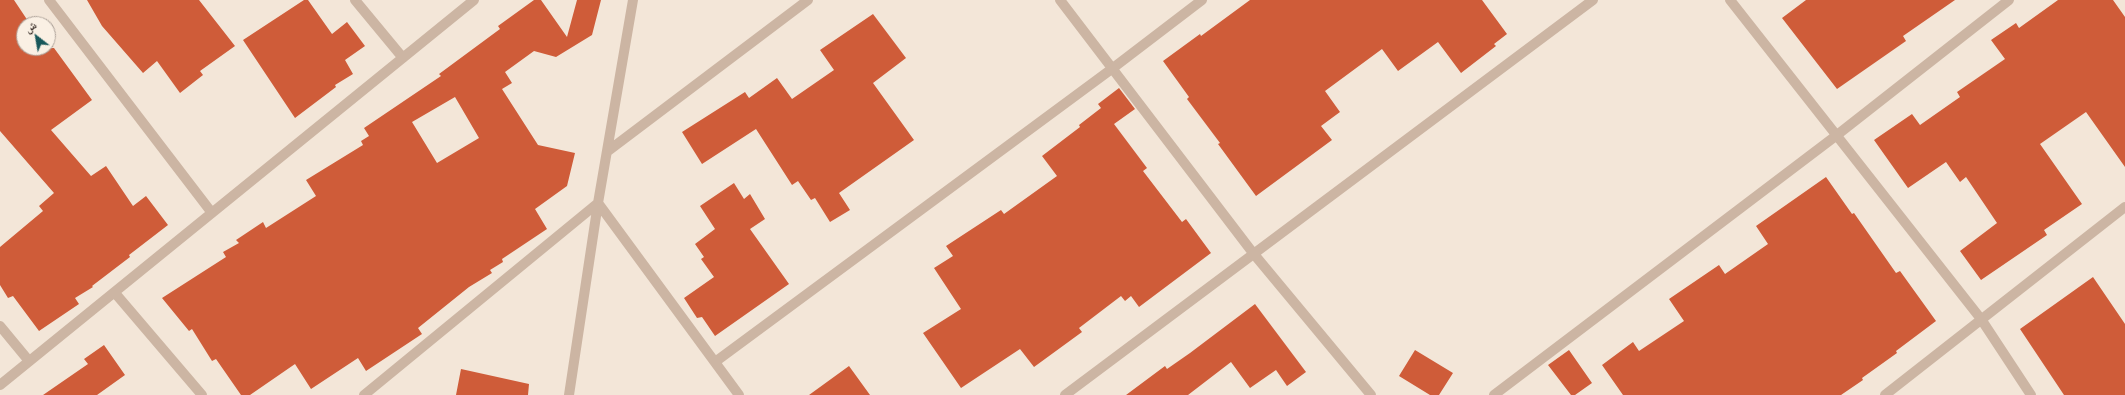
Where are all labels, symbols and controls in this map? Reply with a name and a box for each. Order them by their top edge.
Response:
north arrow [16,16,56,56]
text: ش [22,18,38,35]

